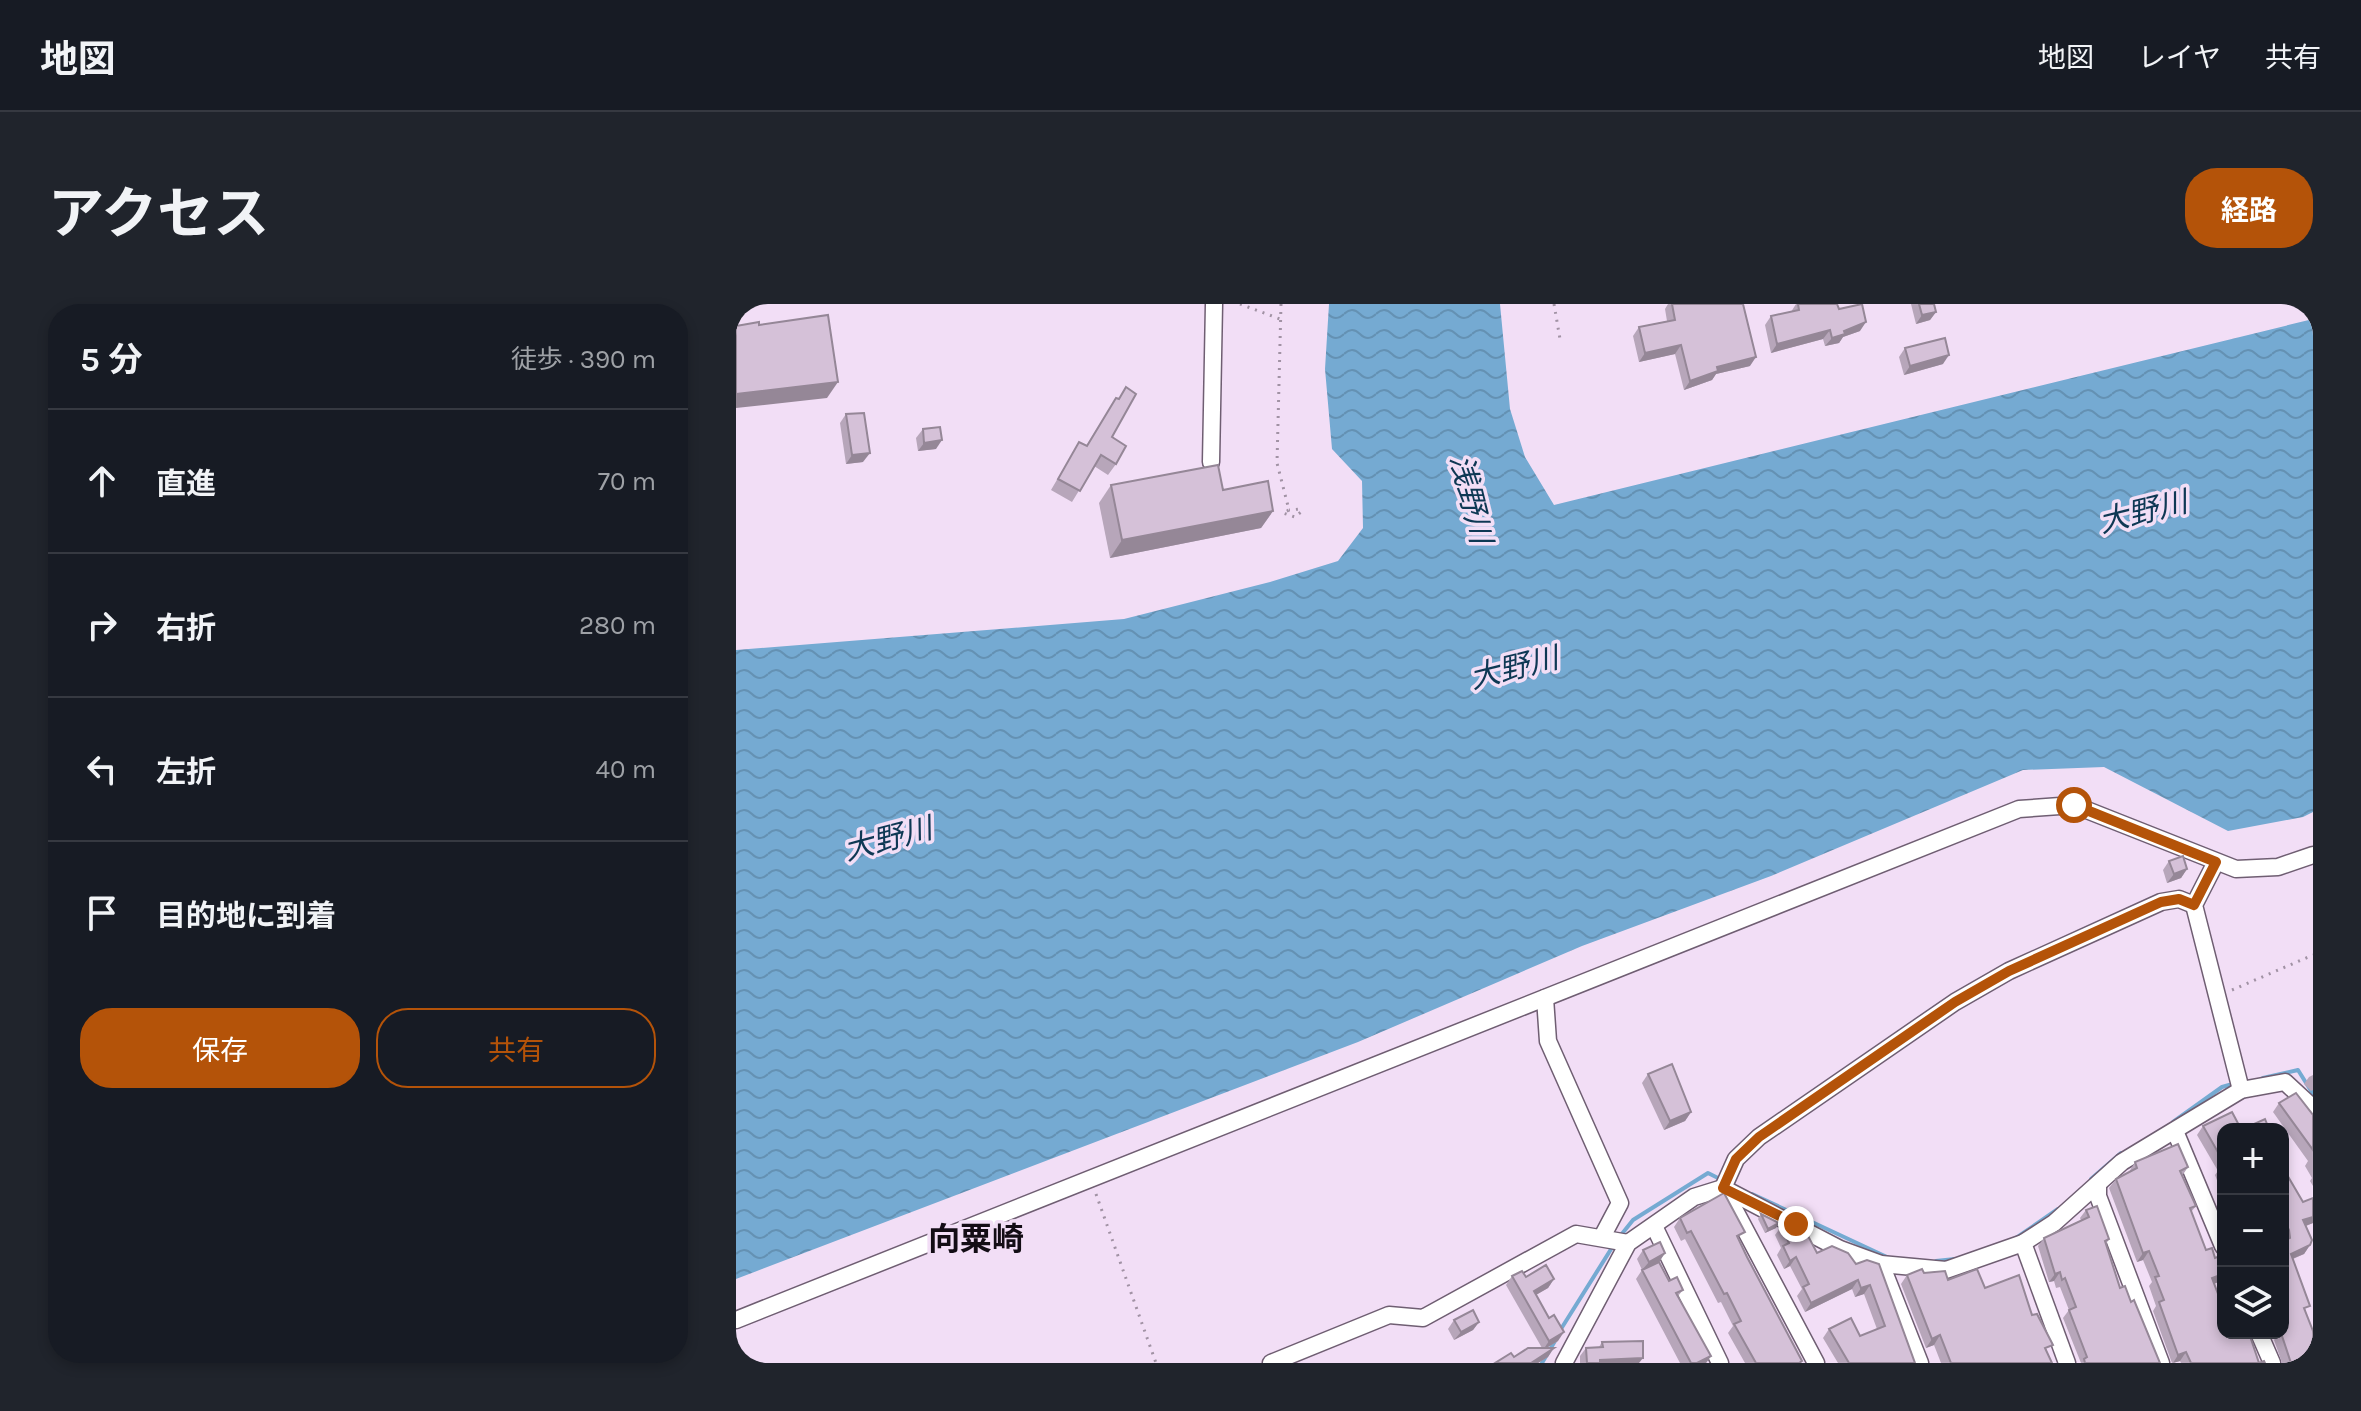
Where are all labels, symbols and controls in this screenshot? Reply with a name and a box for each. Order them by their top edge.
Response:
text: 地図 [40,37,116,82]
text: 地図 [2038,41,2094,74]
text: レイヤ [2138,41,2221,74]
text: 共有 [2265,41,2321,74]
button: 経路 [2185,168,2313,248]
text: アクセス [48,182,269,247]
text: 5 分 [80,340,142,380]
text: 徒歩 · 390 m [511,344,656,375]
water label: 浅野川 [1443,451,1500,550]
icon: ahead [80,459,124,503]
text: 直進 [156,466,216,502]
text: 70 m [598,466,656,497]
water label: 大野川 [2095,483,2194,540]
icon: right [80,603,124,647]
text: 右折 [156,610,216,646]
text: 280 m [579,610,656,641]
water label: 大野川 [1466,639,1565,696]
icon: left [80,747,124,791]
text: 左折 [156,754,216,790]
text: 40 m [596,754,656,785]
route start [2056,787,2092,823]
water label: 大野川 [840,809,939,868]
icon: arrive [80,891,124,935]
text: 目的地に到着 [156,898,336,934]
button: 保存 [80,1008,360,1088]
button: 共有 [376,1008,656,1088]
map controls [2217,1123,2289,1339]
button: + [2217,1123,2289,1195]
button: − [2217,1195,2289,1267]
route end [1778,1206,1814,1242]
district label: 向粟崎 [928,1221,1024,1258]
button: layers [2217,1267,2289,1339]

